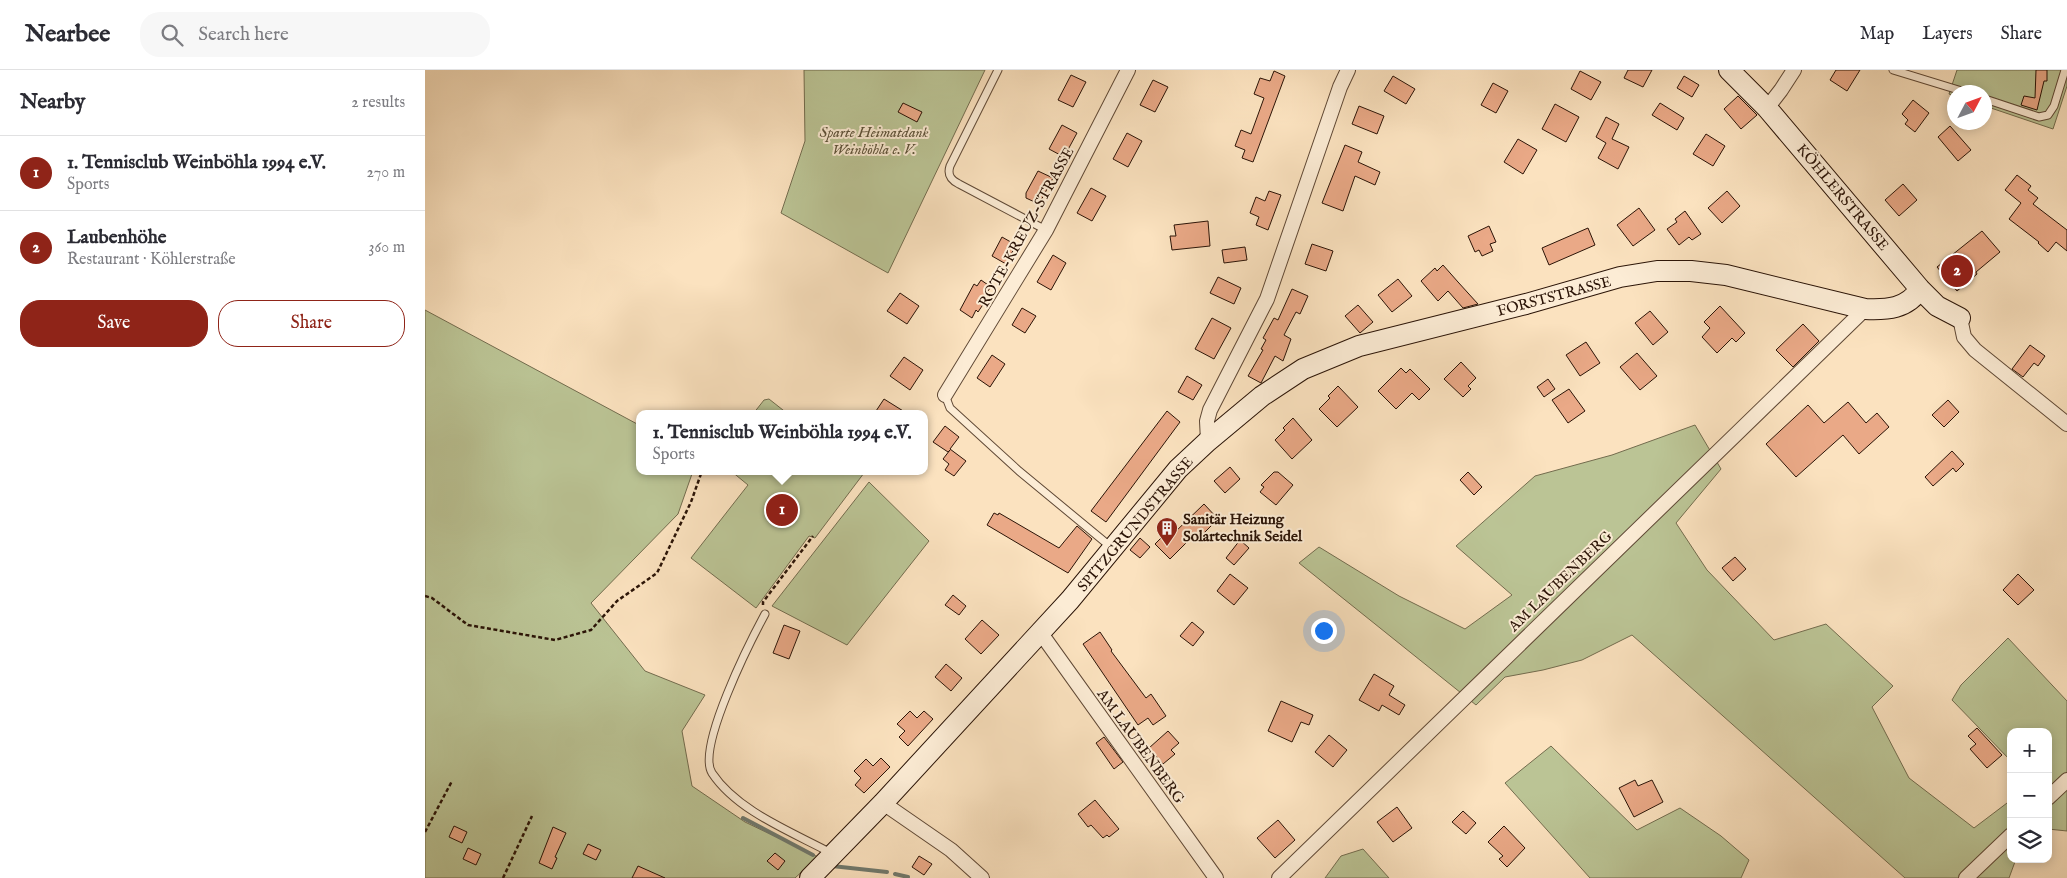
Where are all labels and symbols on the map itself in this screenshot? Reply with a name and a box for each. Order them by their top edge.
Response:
north arrow [1947,85,1992,130]
park label: Sparte Heimatdank Weinböhla e. V. [819,123,929,159]
street label: KÖHLERSTRASSE [1792,140,1893,255]
street label: ROTE-KREUZ-STRASSE [974,144,1078,311]
pin: 2 [1941,252,1973,290]
street label: FORSTSTRASSE [1495,272,1613,321]
street label: SPITZGRUNDSTRASSE [1073,453,1197,596]
pin: 1 [766,491,798,529]
place label: Sanitär Heizung Solartechnik Seidel [1183,510,1303,546]
building icon: Sanitär Heizung Solartechnik Seidel [1155,516,1179,547]
street label: AM LAUBENBERG [1504,527,1616,636]
your location [1311,618,1337,644]
street label: AM LAUBENBERG [1092,684,1189,807]

